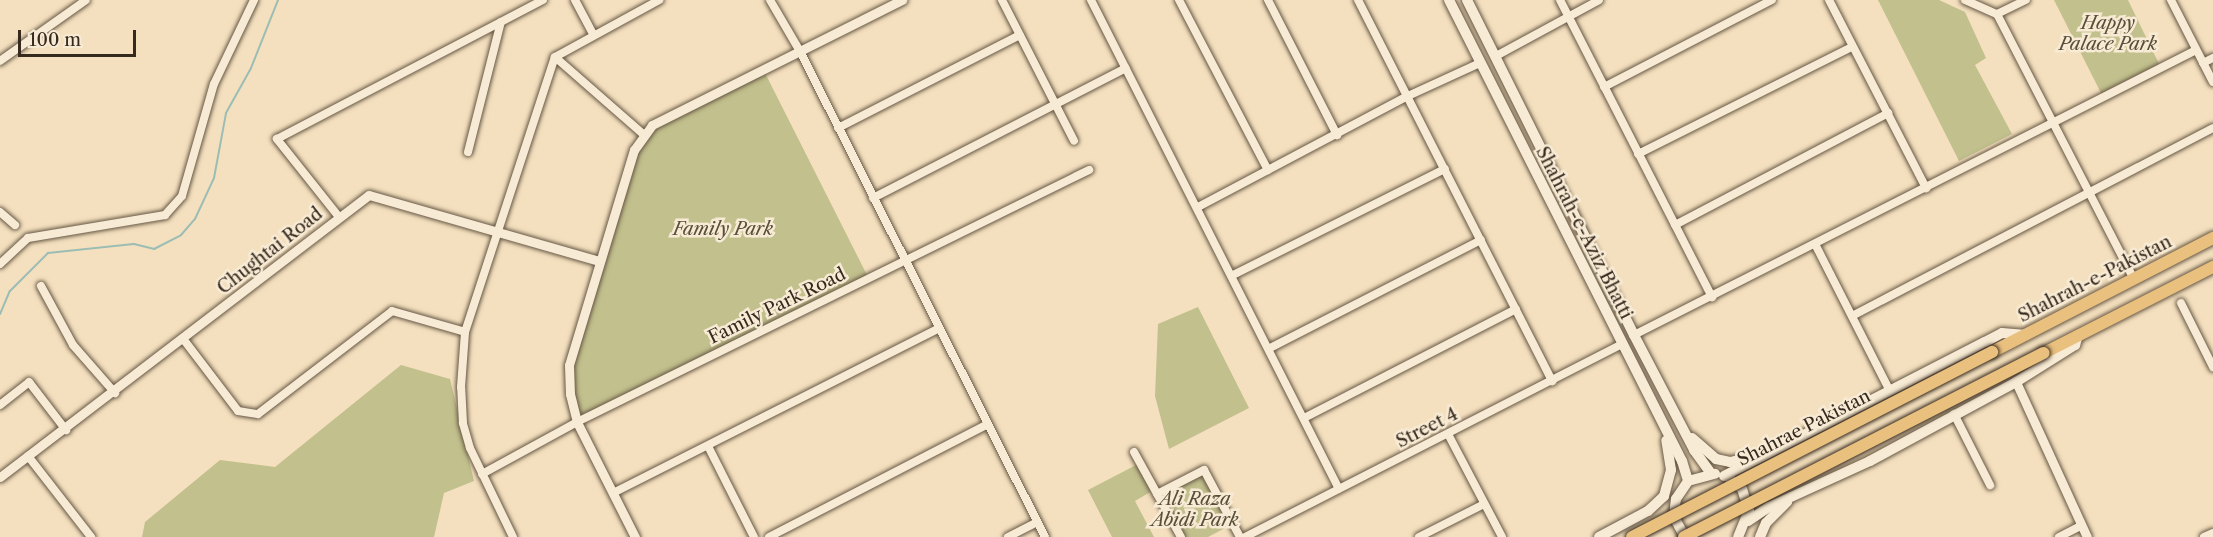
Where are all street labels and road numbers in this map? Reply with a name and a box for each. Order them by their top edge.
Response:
street label: Shahrah-e-Aziz Bhatti [1531,143,1637,323]
street label: Chughtai Road [213,203,327,299]
street label: Shahrah-e-Pakistan [2015,231,2175,327]
street label: Family Park Road [704,263,850,349]
street label: Shahrae Pakistan [1734,385,1874,471]
street label: Street 4 [1393,403,1461,453]

